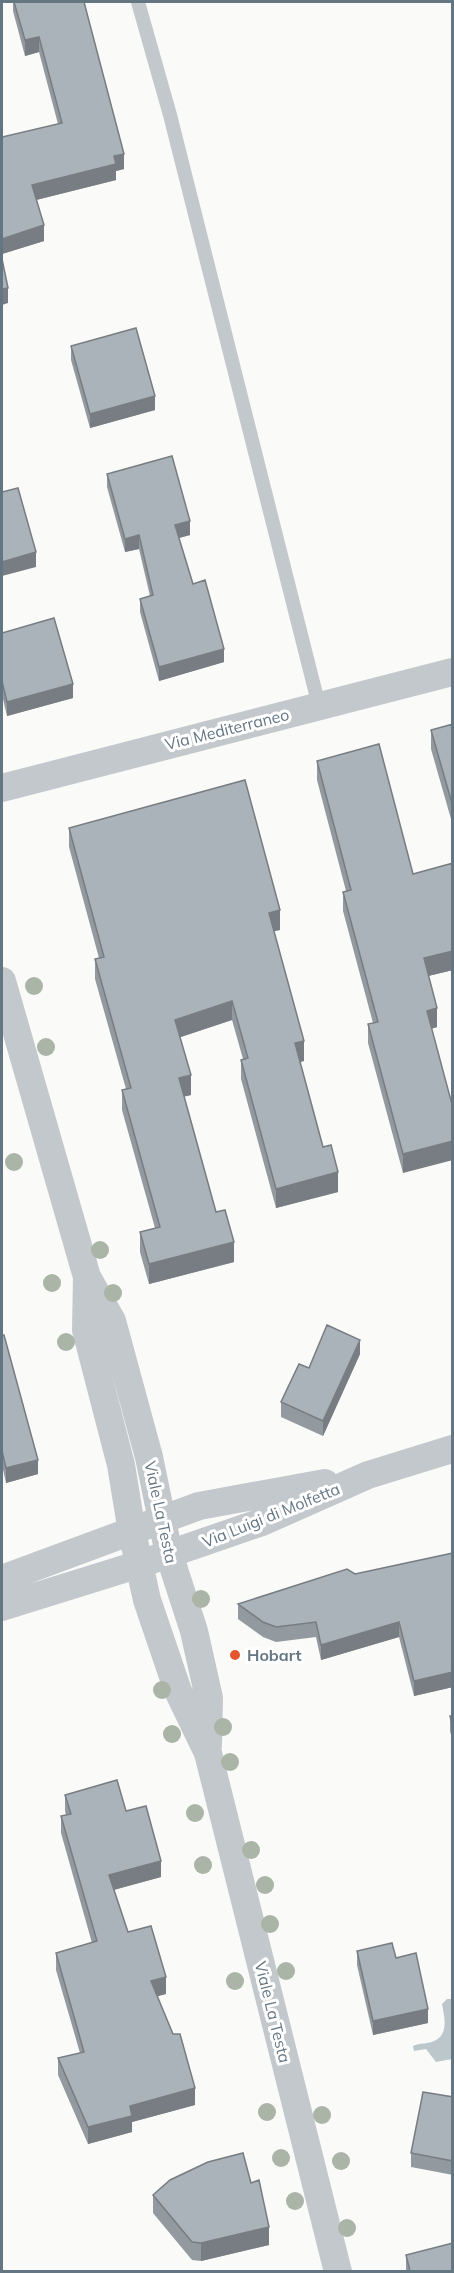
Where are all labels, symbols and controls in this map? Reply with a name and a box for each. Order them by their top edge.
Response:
street label: Via Mediterraneo [163,704,291,754]
street label: Viale La Testa [140,1459,182,1565]
street label: Via Luigi di Molfetta [199,1478,343,1552]
place label: Hobart [247,1645,302,1665]
marker: Hobart [228,1648,242,1662]
street label: Viale La Testa [251,1959,295,2065]

